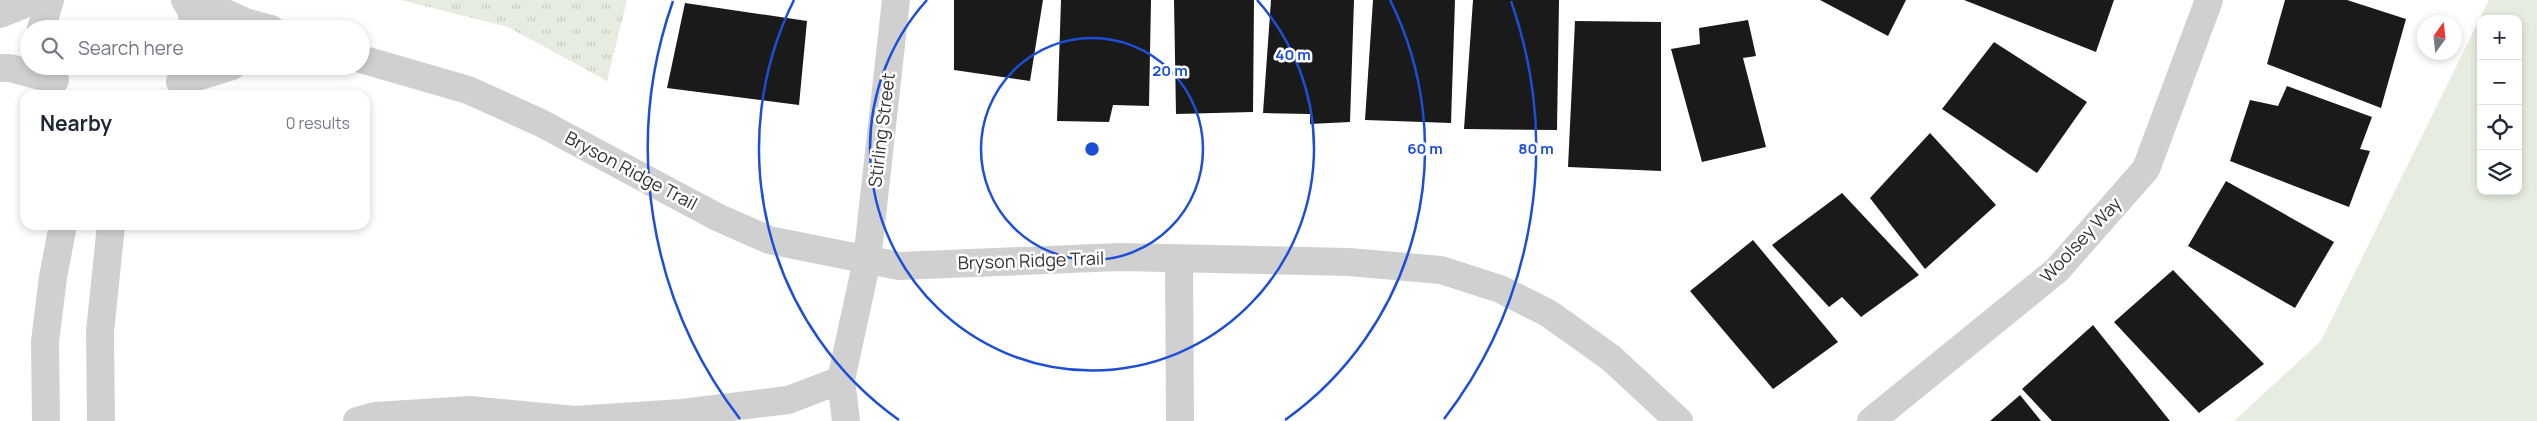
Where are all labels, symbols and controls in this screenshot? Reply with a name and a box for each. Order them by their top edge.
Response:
north arrow [2417,15,2462,60]
map controls [2477,15,2522,195]
button: + [2477,15,2522,60]
search box [20,20,370,75]
icon: search [38,34,66,62]
text: Search here [78,35,184,61]
text: 40 m [1275,44,1311,65]
text: 20 m [1152,60,1188,81]
button: − [2477,60,2522,105]
street label: Stirling Street [862,71,900,189]
button: locate [2477,105,2522,150]
text: Nearby [40,109,112,137]
text: 0 results [286,112,350,134]
street label: Bryson Ridge Trail [561,125,702,215]
text: 60 m [1407,138,1443,159]
text: 80 m [1518,138,1554,159]
centre of rings [1083,140,1101,158]
button: layers [2477,150,2522,195]
street label: Woolsey Way [2034,191,2127,287]
street label: Bryson Ridge Trail [957,245,1105,275]

